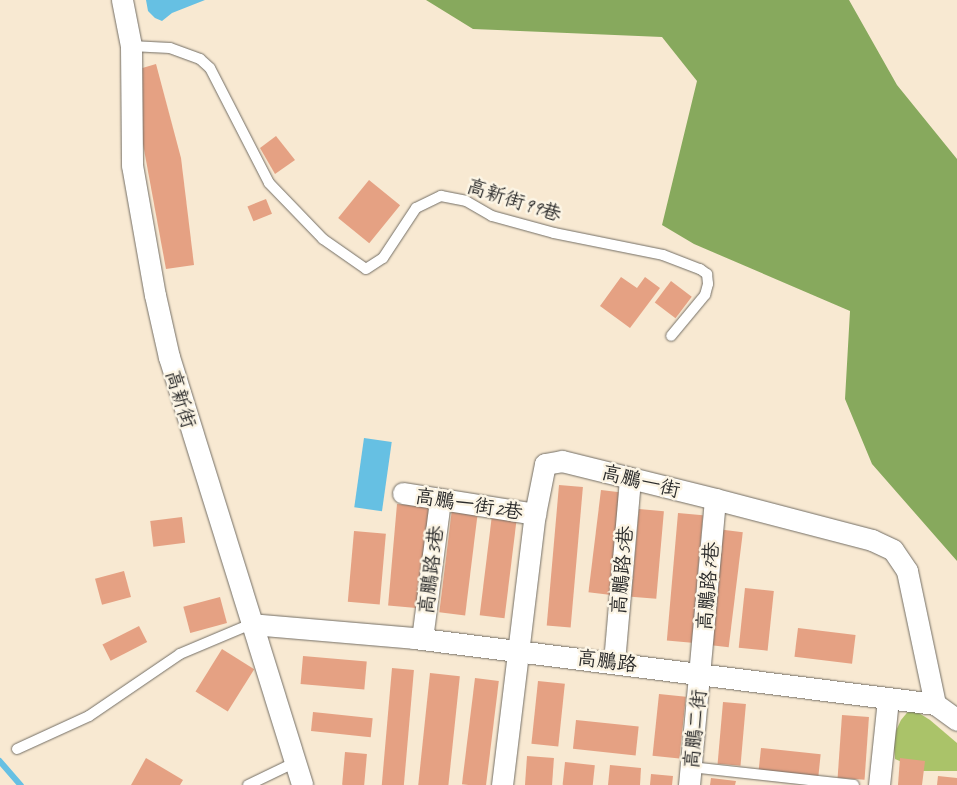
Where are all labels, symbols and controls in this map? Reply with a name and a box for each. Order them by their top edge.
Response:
street label: 高新街99巷 [464,173,564,227]
street label: 高新街 [161,367,201,431]
street label: 高鵬一街 [599,460,683,502]
street label: 高鵬一街2巷 [413,484,525,524]
street label: 高鵬路3巷 [414,524,448,616]
street label: 高鵬路5巷 [606,525,638,615]
street label: 高鵬路7巷 [692,541,724,631]
street label: 高鵬路 [576,645,638,677]
street label: 高鵬二街 [679,688,711,770]

